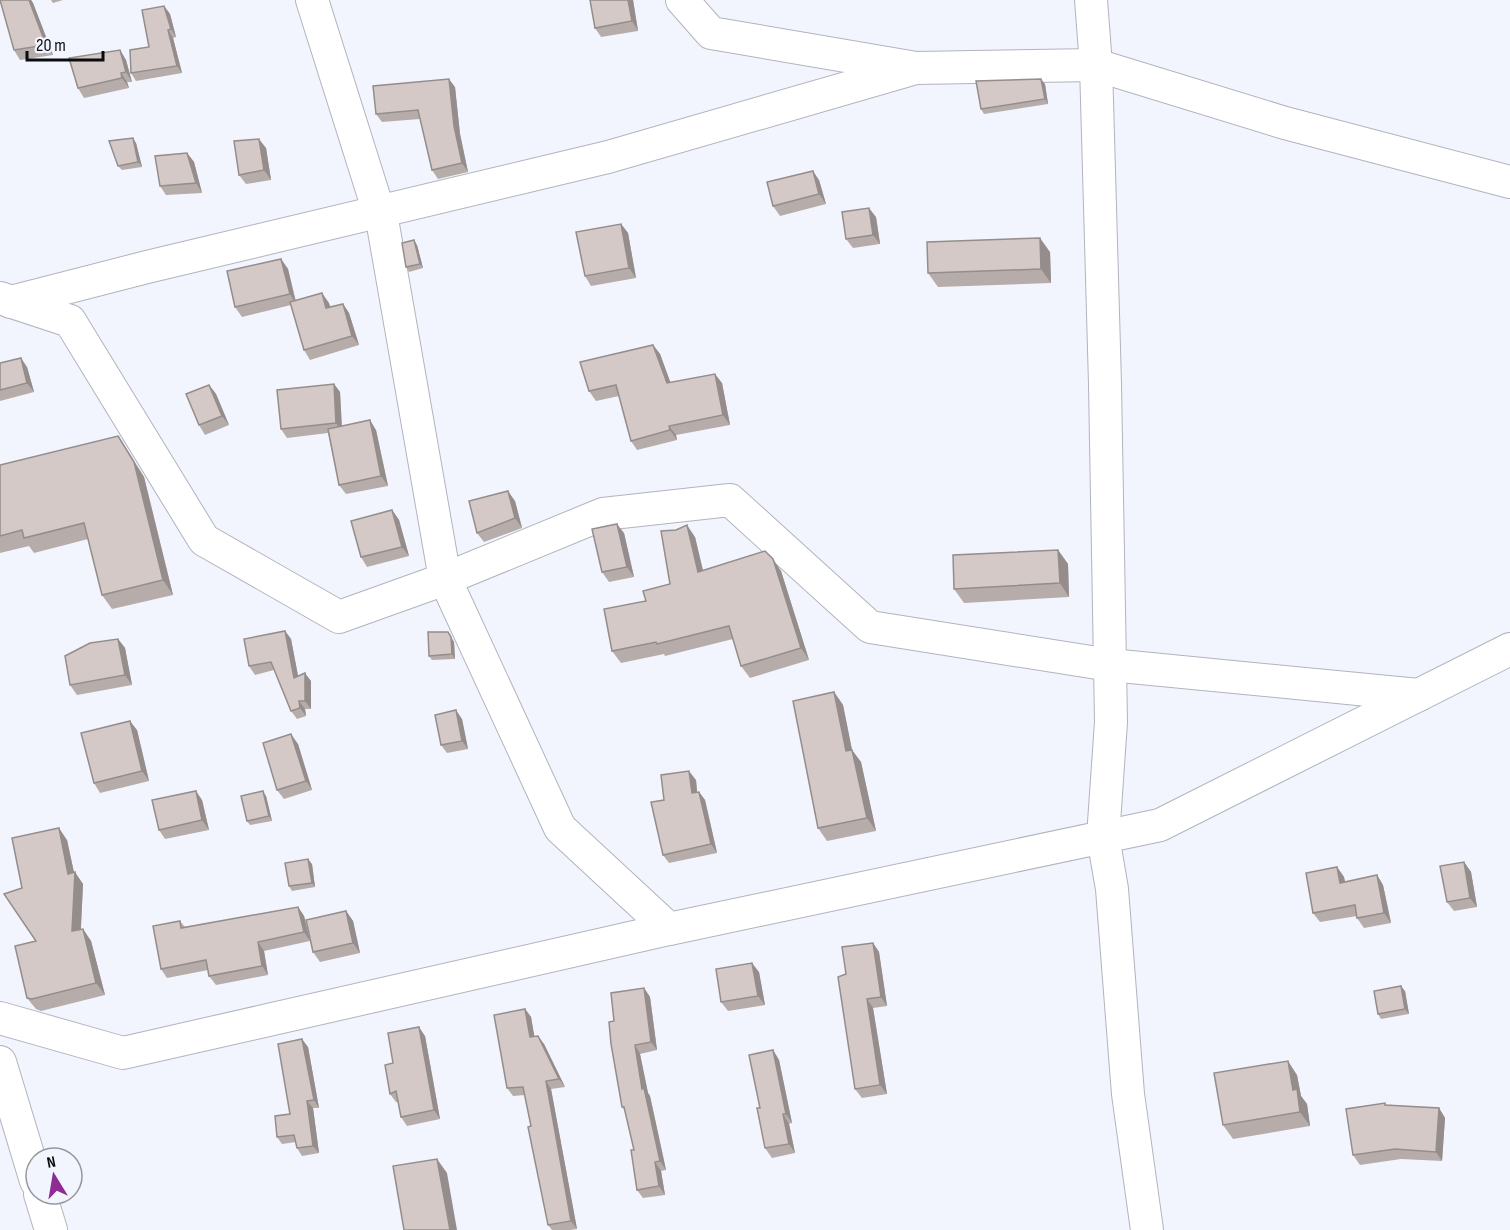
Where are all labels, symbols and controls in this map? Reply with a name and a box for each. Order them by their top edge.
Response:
scale bar [27,24,104,62]
text: 20 m [36,35,66,56]
north arrow [24,1146,84,1206]
text: N [45,1153,57,1173]

